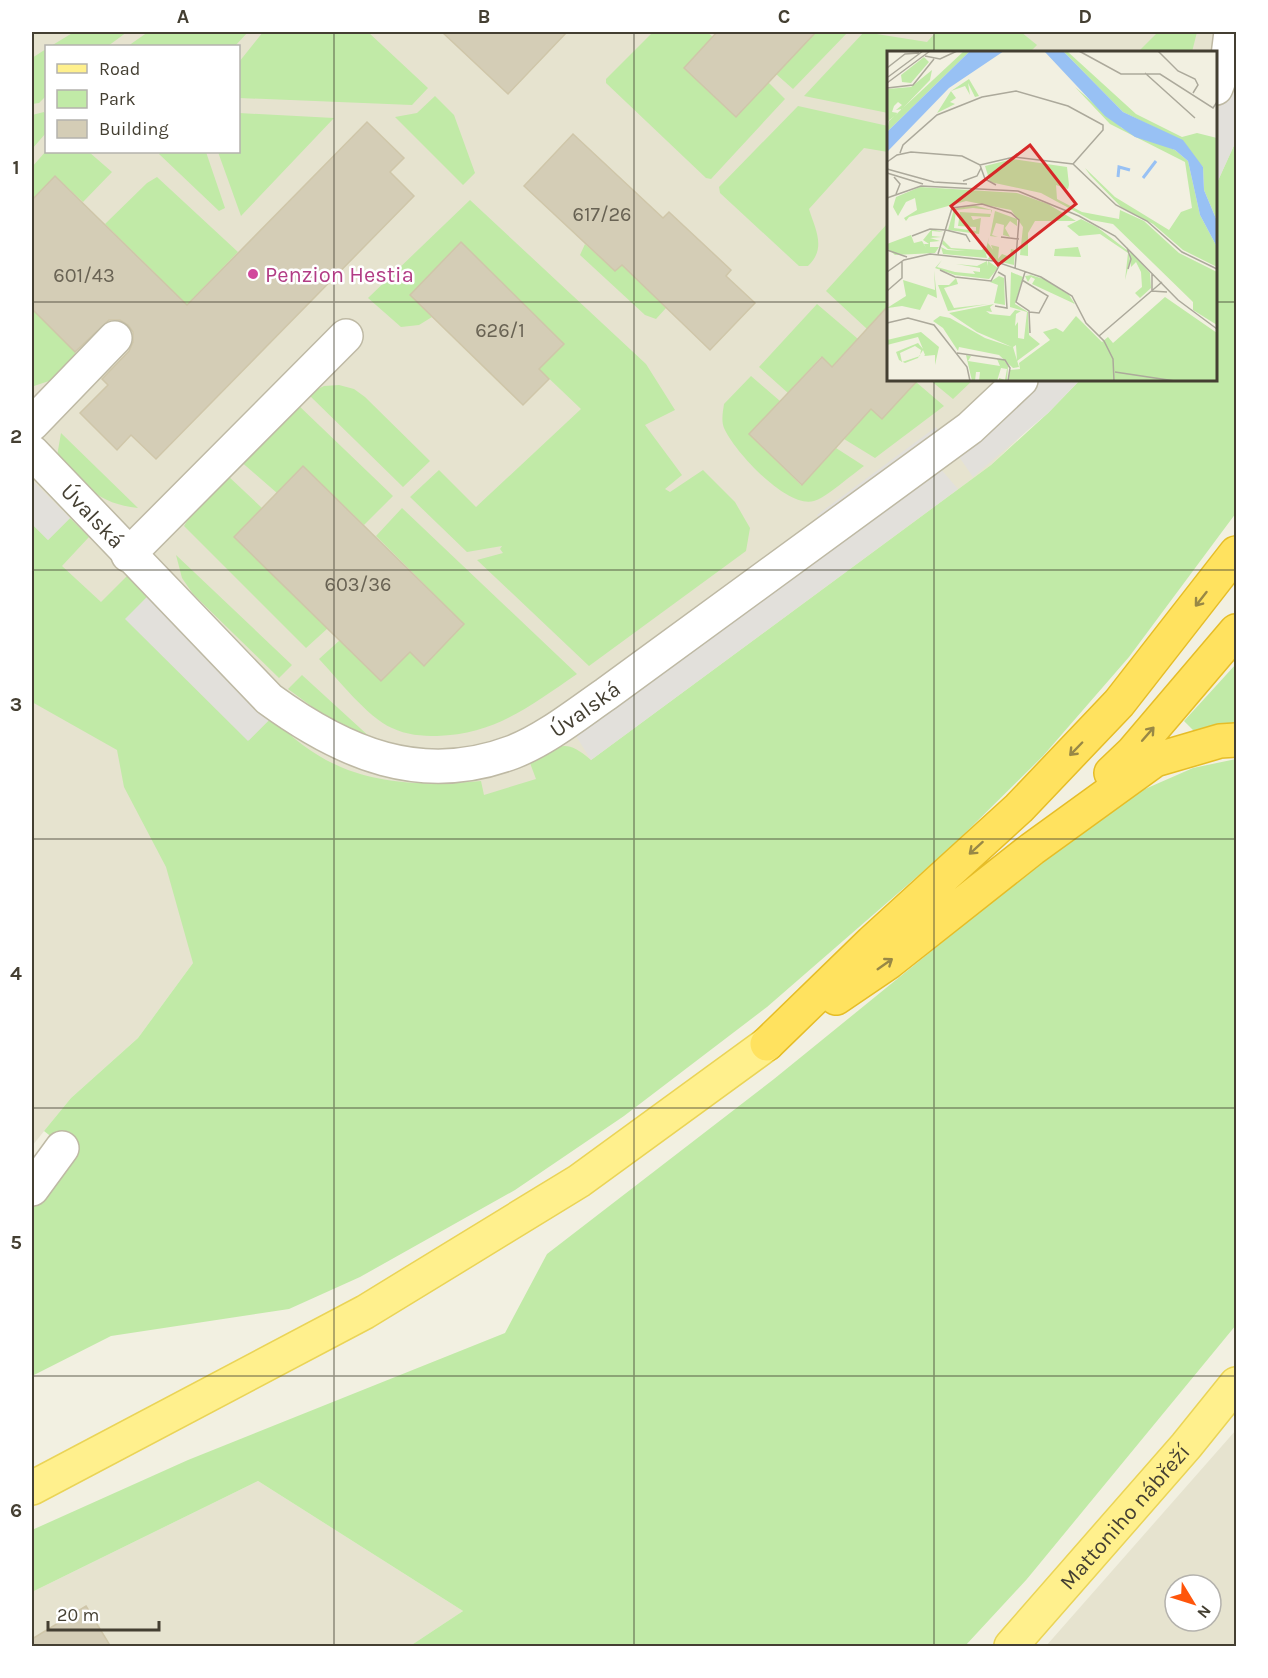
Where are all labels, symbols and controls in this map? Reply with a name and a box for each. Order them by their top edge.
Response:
text: A [177,5,190,28]
text: B [478,5,490,28]
text: C [778,5,790,28]
text: D [1078,5,1092,28]
legend [45,45,240,153]
inset map [887,51,1217,381]
text: Road [99,58,140,80]
text: Park [99,88,136,110]
text: Building [99,118,169,140]
text: 1 [12,156,20,179]
house number: 617/26 [572,203,632,226]
place label: Penzion Hestia [265,262,414,288]
house number: 601/43 [53,264,115,287]
marker: Penzion Hestia [246,267,260,281]
house number: 626/1 [475,319,525,342]
text: 2 [10,425,22,448]
street label: Úvalská [55,478,129,554]
house number: 603/36 [324,573,392,596]
one-way arrow [1194,591,1207,607]
street label: Úvalská [545,676,626,743]
text: 3 [10,693,22,716]
one-way arrow [1141,727,1155,742]
one-way arrow [1069,741,1083,756]
one-way arrow [969,840,984,854]
one-way arrow [877,958,893,970]
text: 4 [10,962,22,985]
text: 5 [10,1231,22,1254]
street label: Mattoniho nábřeží [1054,1439,1196,1595]
text: 6 [10,1499,22,1522]
north arrow [1163,1573,1223,1633]
scale bar [48,1594,159,1632]
text: N [1193,1602,1215,1622]
text: 20 m [57,1604,99,1626]

